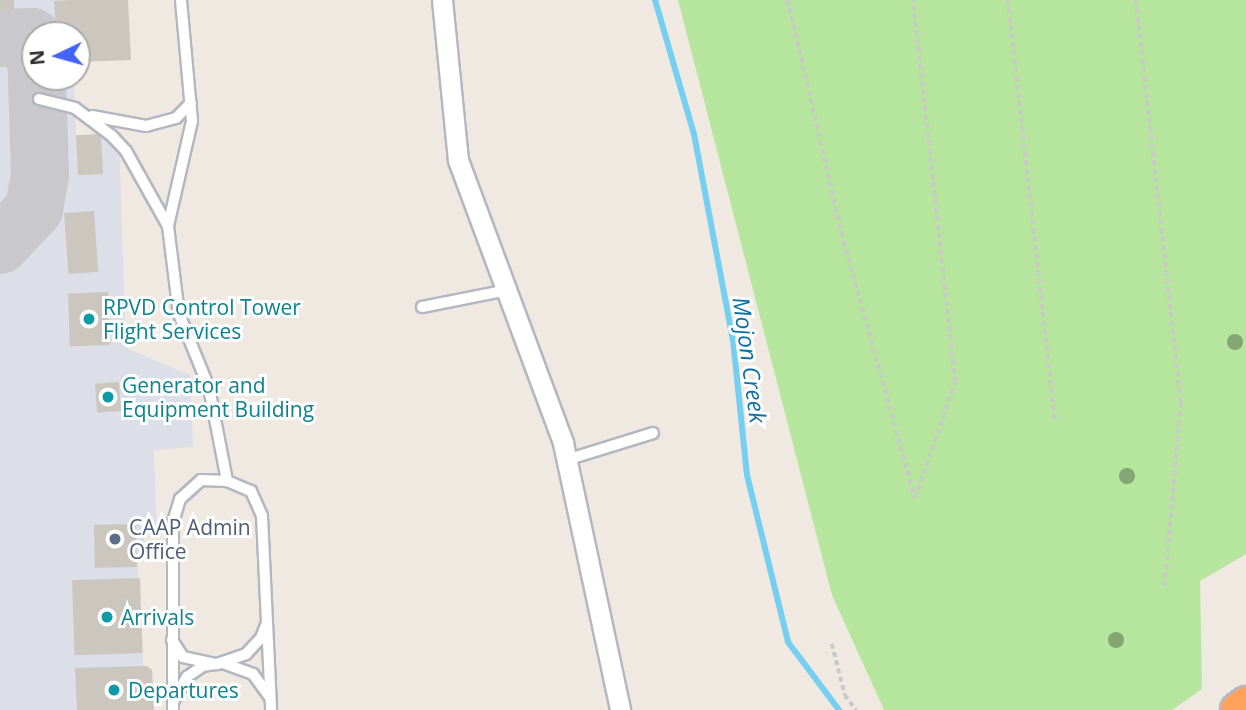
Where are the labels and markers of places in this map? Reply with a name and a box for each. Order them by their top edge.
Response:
place label: RPVD Control Tower Flight Services [103,294,301,344]
marker: RPVD Control Tower Flight Services [81,311,97,327]
place label: Generator and Equipment Building [122,372,314,422]
marker: Generator and Equipment Building [100,389,116,405]
place label: CAAP Admin Office [129,514,251,564]
marker: CAAP Admin Office [107,531,123,547]
place label: Arrivals [121,604,194,630]
marker: Arrivals [99,609,115,625]
place label: Departures [128,677,239,703]
marker: Departures [106,682,122,698]

